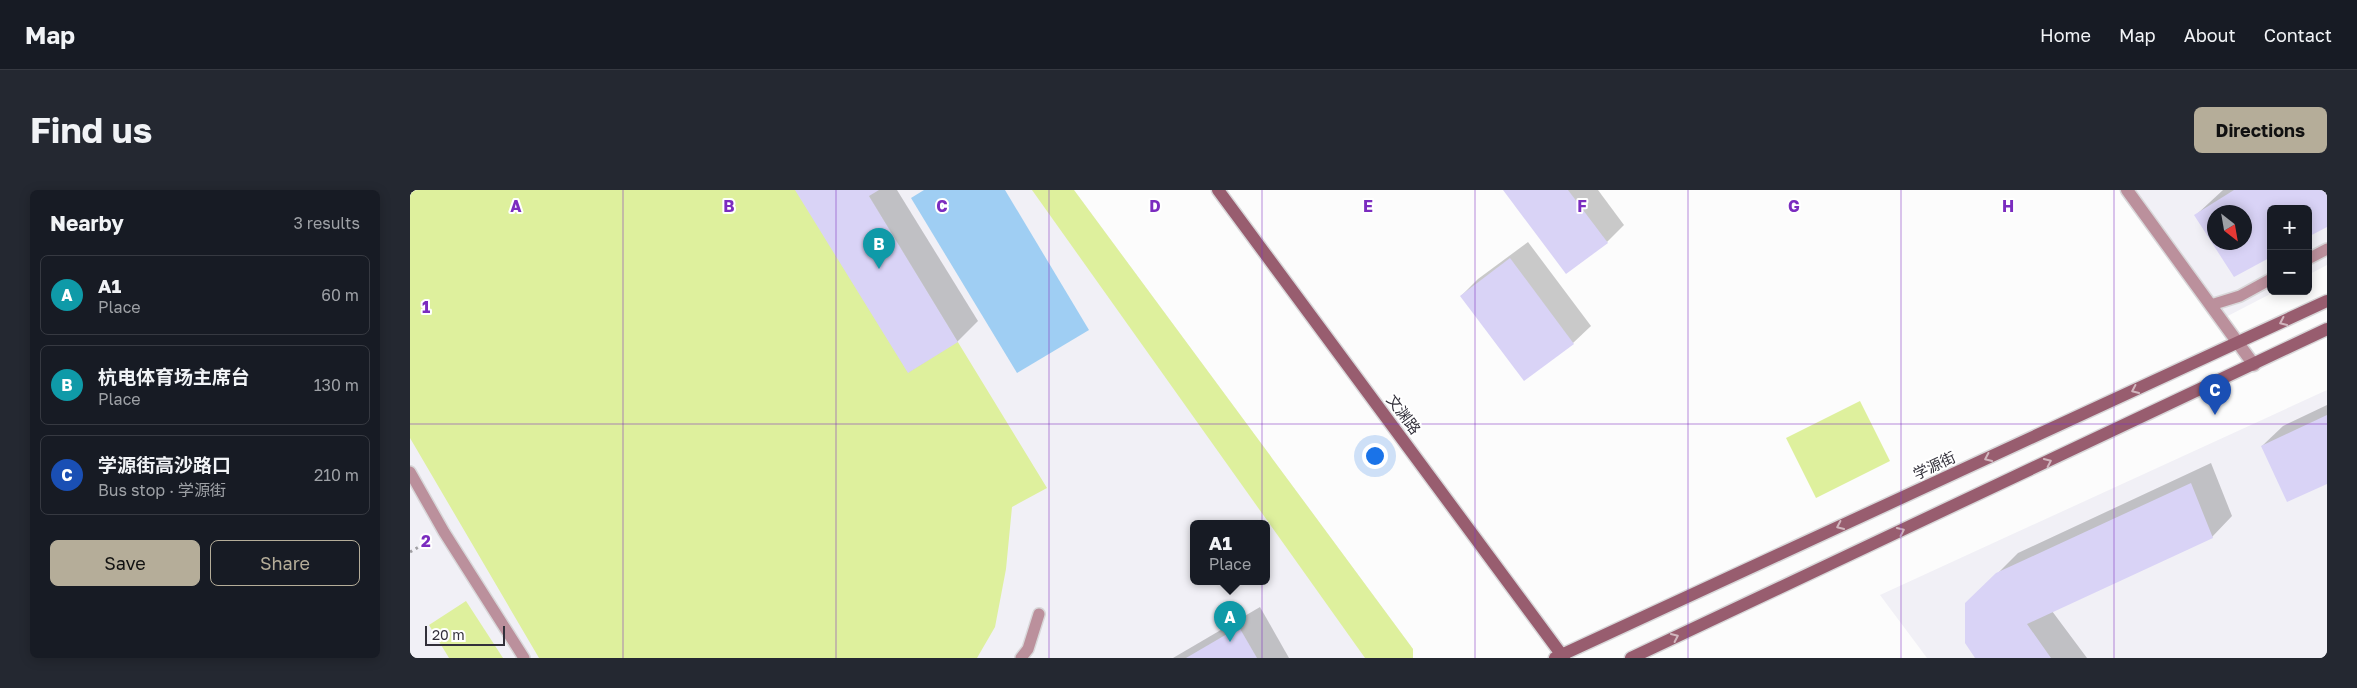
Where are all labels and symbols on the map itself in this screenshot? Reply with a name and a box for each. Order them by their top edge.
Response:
text: A [510,196,522,216]
text: B [723,196,735,216]
text: C [936,196,948,216]
text: D [1149,196,1161,216]
text: E [1363,196,1373,216]
text: F [1577,196,1587,216]
text: G [1788,196,1800,216]
text: H [2002,196,2014,216]
north arrow [2207,205,2252,250]
pin: B [863,228,895,269]
text: 1 [422,297,430,317]
one-way arrow [2279,315,2288,326]
pin: C [2199,374,2231,415]
one-way arrow [2131,384,2140,394]
street label: 文渊路 [1383,391,1425,437]
your location [1362,443,1388,469]
street label: 学源街 [1910,447,1958,483]
one-way arrow [1984,452,1993,462]
one-way arrow [2043,457,2052,468]
one-way arrow [1836,519,1845,530]
one-way arrow [1896,527,1905,537]
text: 2 [421,531,431,551]
pin: A [1214,601,1246,642]
scale bar [425,623,505,646]
one-way arrow [1670,633,1679,644]

